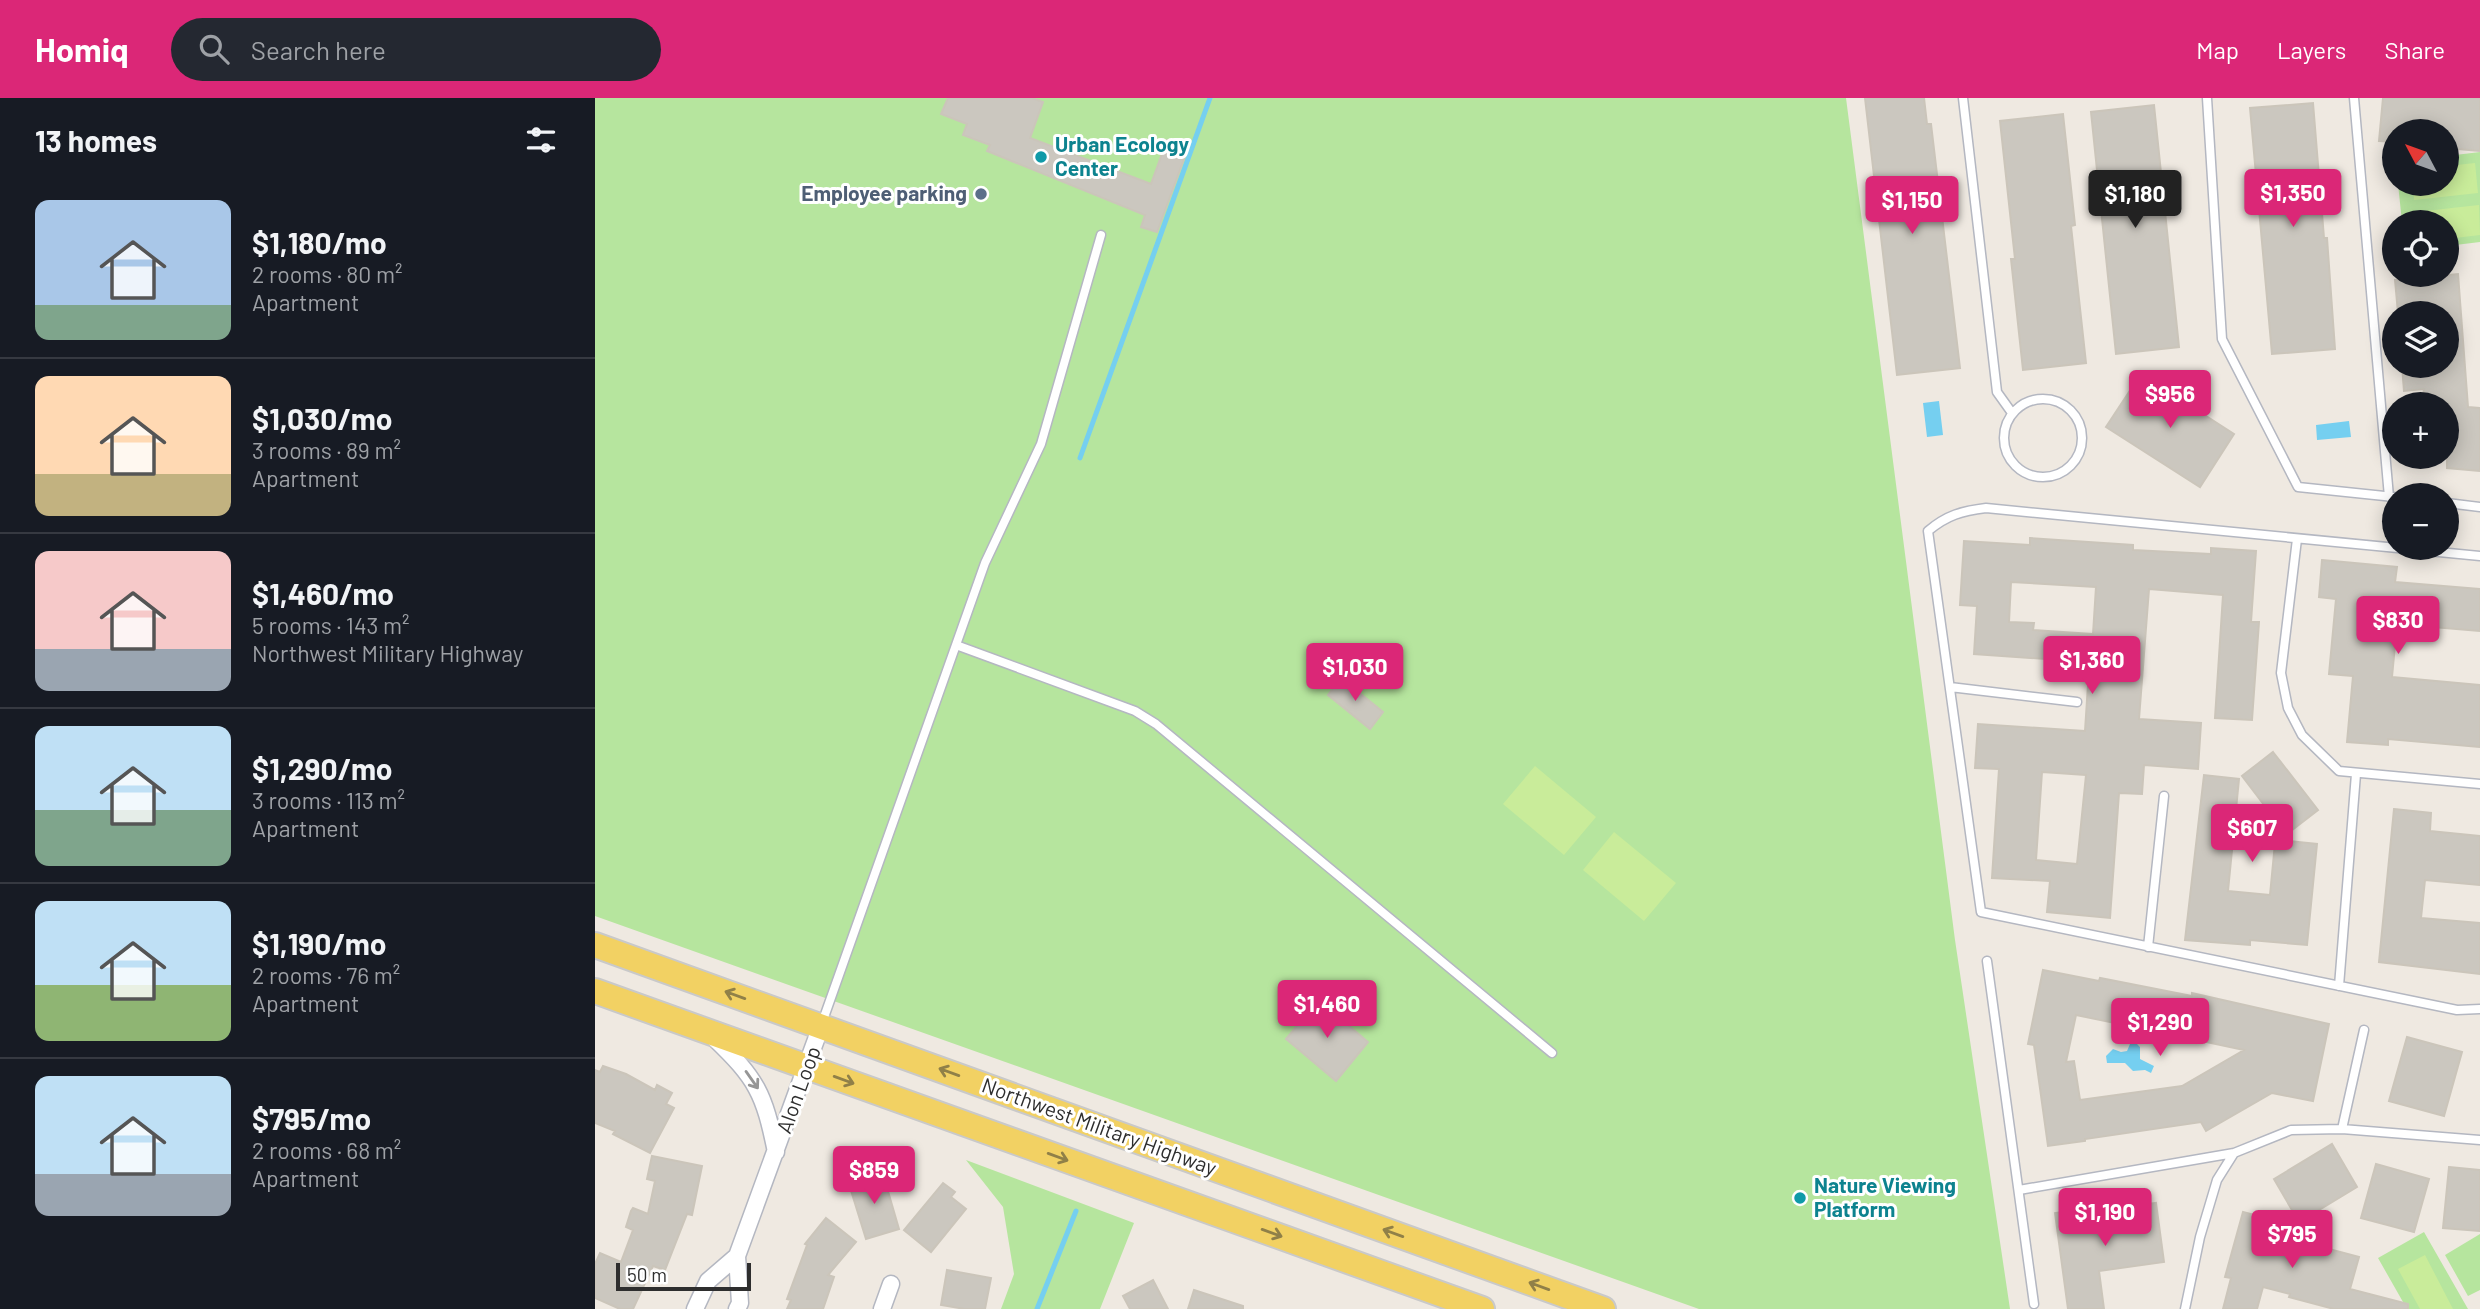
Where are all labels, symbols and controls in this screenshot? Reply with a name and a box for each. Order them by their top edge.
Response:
search box [171,18,661,81]
text: Homiq [35,29,129,69]
icon: search [195,30,233,68]
text: Search here [251,34,386,65]
text: Map [2196,35,2239,64]
text: Layers [2277,35,2346,64]
text: Share [2384,35,2445,64]
north arrow [2382,119,2459,196]
map controls [2382,119,2459,560]
icon: filters [522,121,560,159]
text: 13 homes [35,122,157,158]
place label: Urban Ecology Center [1055,131,1190,180]
marker: Urban Ecology Center [1033,149,1049,165]
pin: $1,180 [2078,170,2192,230]
pin: $1,350 [2236,170,2350,229]
pin: $1,150 [1855,176,1969,236]
text: $1,350 [2260,178,2326,206]
text: $1,180 [2104,179,2166,207]
place label: Employee parking [801,180,967,205]
text: $1,150 [1881,185,1943,213]
marker: Employee parking [973,186,989,202]
button: locate [2382,210,2459,287]
text: $1,180/mo [252,224,387,260]
icon: home [91,228,175,312]
text: 2 rooms · 80 m² [252,260,402,288]
text: Apartment [252,288,359,316]
button: layers [2382,301,2459,378]
pin: $956 [2129,370,2211,430]
text: $956 [2145,379,2195,407]
button: + [2382,392,2459,469]
text: $1,030/mo [252,400,392,436]
icon: home [91,404,175,488]
text: 3 rooms · 89 m² [252,436,401,464]
text: Apartment [252,464,359,492]
button: − [2382,483,2459,560]
text: $1,460/mo [252,575,394,611]
icon: home [91,579,175,663]
pin: $830 [2357,596,2439,656]
text: $830 [2372,605,2424,633]
text: 5 rooms · 143 m² [252,611,410,639]
pin: $1,360 [2035,636,2149,696]
text: Northwest Military Highway [252,639,523,667]
pin: $1,030 [1298,644,1412,703]
text: $1,360 [2059,645,2125,673]
text: $1,030 [1322,652,1388,680]
text: $1,290/mo [252,750,393,786]
icon: home [91,754,175,838]
text: 3 rooms · 113 m² [252,786,405,814]
pin: $607 [2211,804,2293,864]
text: $607 [2227,813,2277,841]
text: Apartment [252,814,359,842]
text: $1,190/mo [252,925,386,961]
icon: home [91,929,175,1013]
text: 2 rooms · 76 m² [252,961,400,989]
pin: $1,460 [1270,981,1384,1040]
one-way arrow [724,988,746,1000]
text: Apartment [252,989,359,1017]
text: $1,460 [1294,989,1360,1017]
pin: $1,290 [2103,998,2217,1058]
text: $1,290 [2127,1007,2193,1035]
street label: Alon Loop [770,1042,825,1136]
one-way arrow [938,1065,960,1077]
one-way arrow [745,1070,759,1089]
street label: Northwest Military Highway [979,1071,1220,1180]
one-way arrow [832,1075,854,1087]
text: $795/mo [252,1100,371,1136]
icon: home [91,1104,175,1188]
text: 2 rooms · 68 m² [252,1136,401,1164]
pin: $859 [833,1146,915,1206]
one-way arrow [1046,1151,1068,1164]
text: $859 [849,1155,899,1183]
text: Apartment [252,1164,359,1192]
place label: Nature Viewing Platform [1814,1172,1956,1221]
pin: $1,190 [2048,1188,2162,1248]
marker: Nature Viewing Platform [1792,1190,1808,1206]
text: $1,190 [2075,1197,2135,1225]
pin: $795 [2251,1210,2333,1270]
text: $795 [2267,1219,2317,1247]
one-way arrow [1383,1226,1405,1238]
one-way arrow [1261,1228,1283,1240]
scale bar [616,1260,751,1292]
text: 50 m [627,1263,667,1286]
one-way arrow [1528,1279,1550,1291]

